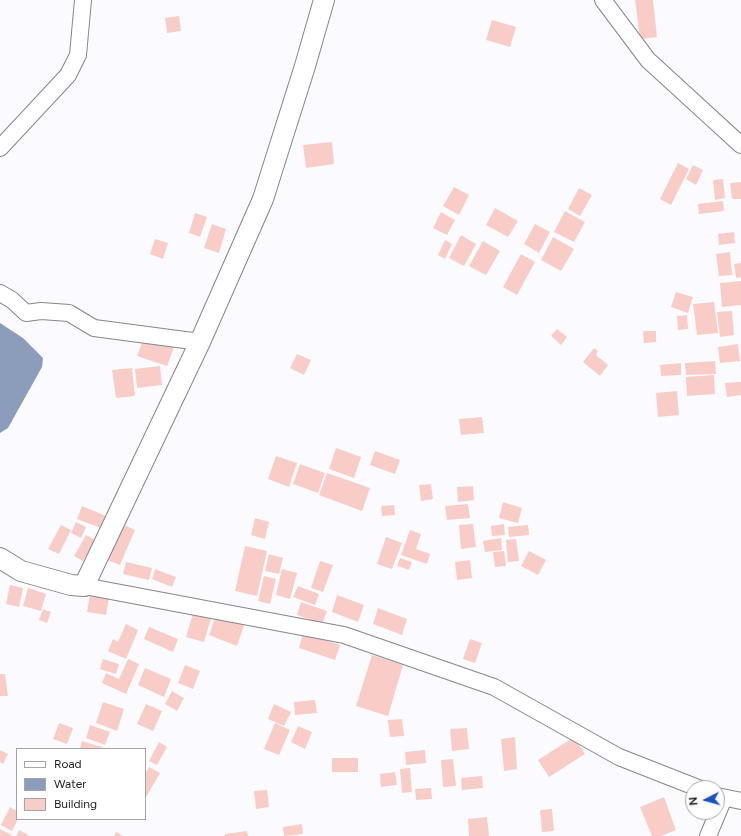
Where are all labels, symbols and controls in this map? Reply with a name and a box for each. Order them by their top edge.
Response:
legend [16,748,146,820]
text: Road [54,757,82,771]
text: Water [54,777,86,791]
north arrow [685,780,725,820]
text: N [687,796,700,806]
text: Building [54,797,97,811]

